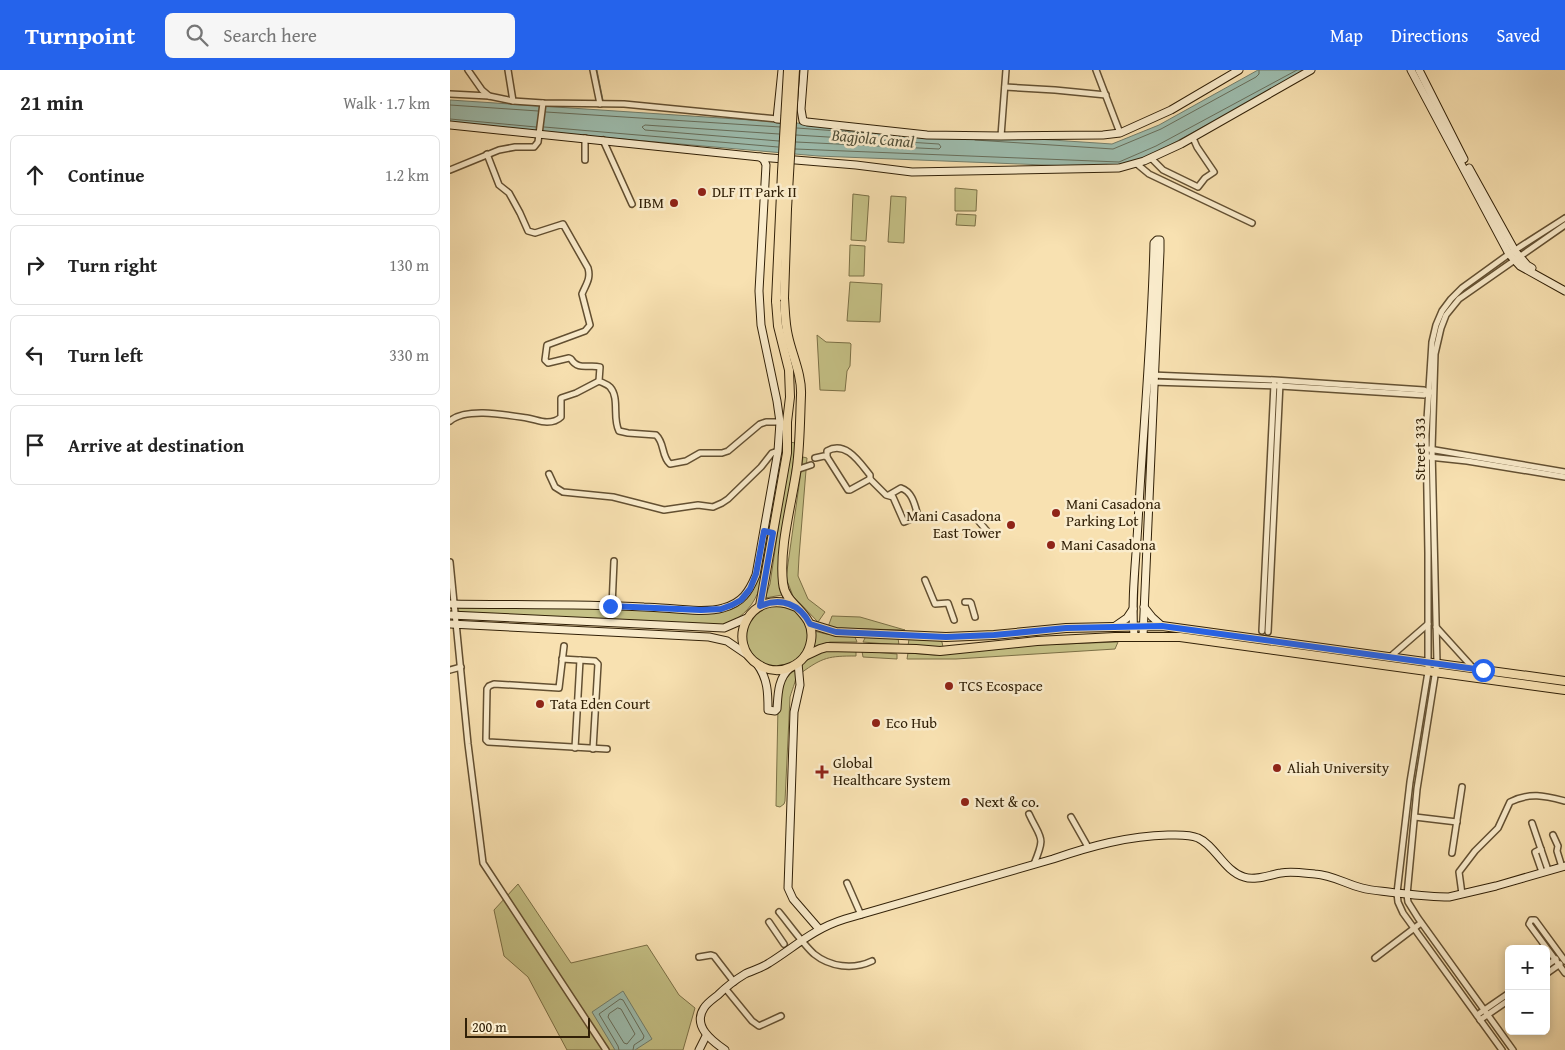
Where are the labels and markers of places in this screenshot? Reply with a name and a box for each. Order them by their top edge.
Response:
place label: DLF IT Park II [712,181,797,202]
marker: DLF IT Park II [696,186,708,198]
place label: IBM [639,192,664,213]
marker: IBM [668,197,680,209]
place label: Mani Casadona Parking Lot [1066,493,1161,531]
place label: Mani Casadona East Tower [906,505,1001,543]
marker: Mani Casadona Parking Lot [1050,507,1062,519]
marker: Mani Casadona East Tower [1005,519,1017,531]
place label: Mani Casadona [1061,534,1156,555]
marker: Mani Casadona [1045,539,1057,551]
place label: TCS Ecospace [959,675,1043,696]
marker: TCS Ecospace [943,680,955,692]
place label: Tata Eden Court [550,693,651,714]
marker: Tata Eden Court [534,698,546,710]
place label: Eco Hub [886,712,937,733]
marker: Eco Hub [870,717,882,729]
place label: Global Healthcare System [833,752,951,790]
place label: Aliah University [1287,757,1390,778]
marker: Aliah University [1271,762,1283,774]
marker: Global Healthcare System [815,765,829,779]
place label: Next & co. [975,791,1039,812]
marker: Next & co. [959,796,971,808]

